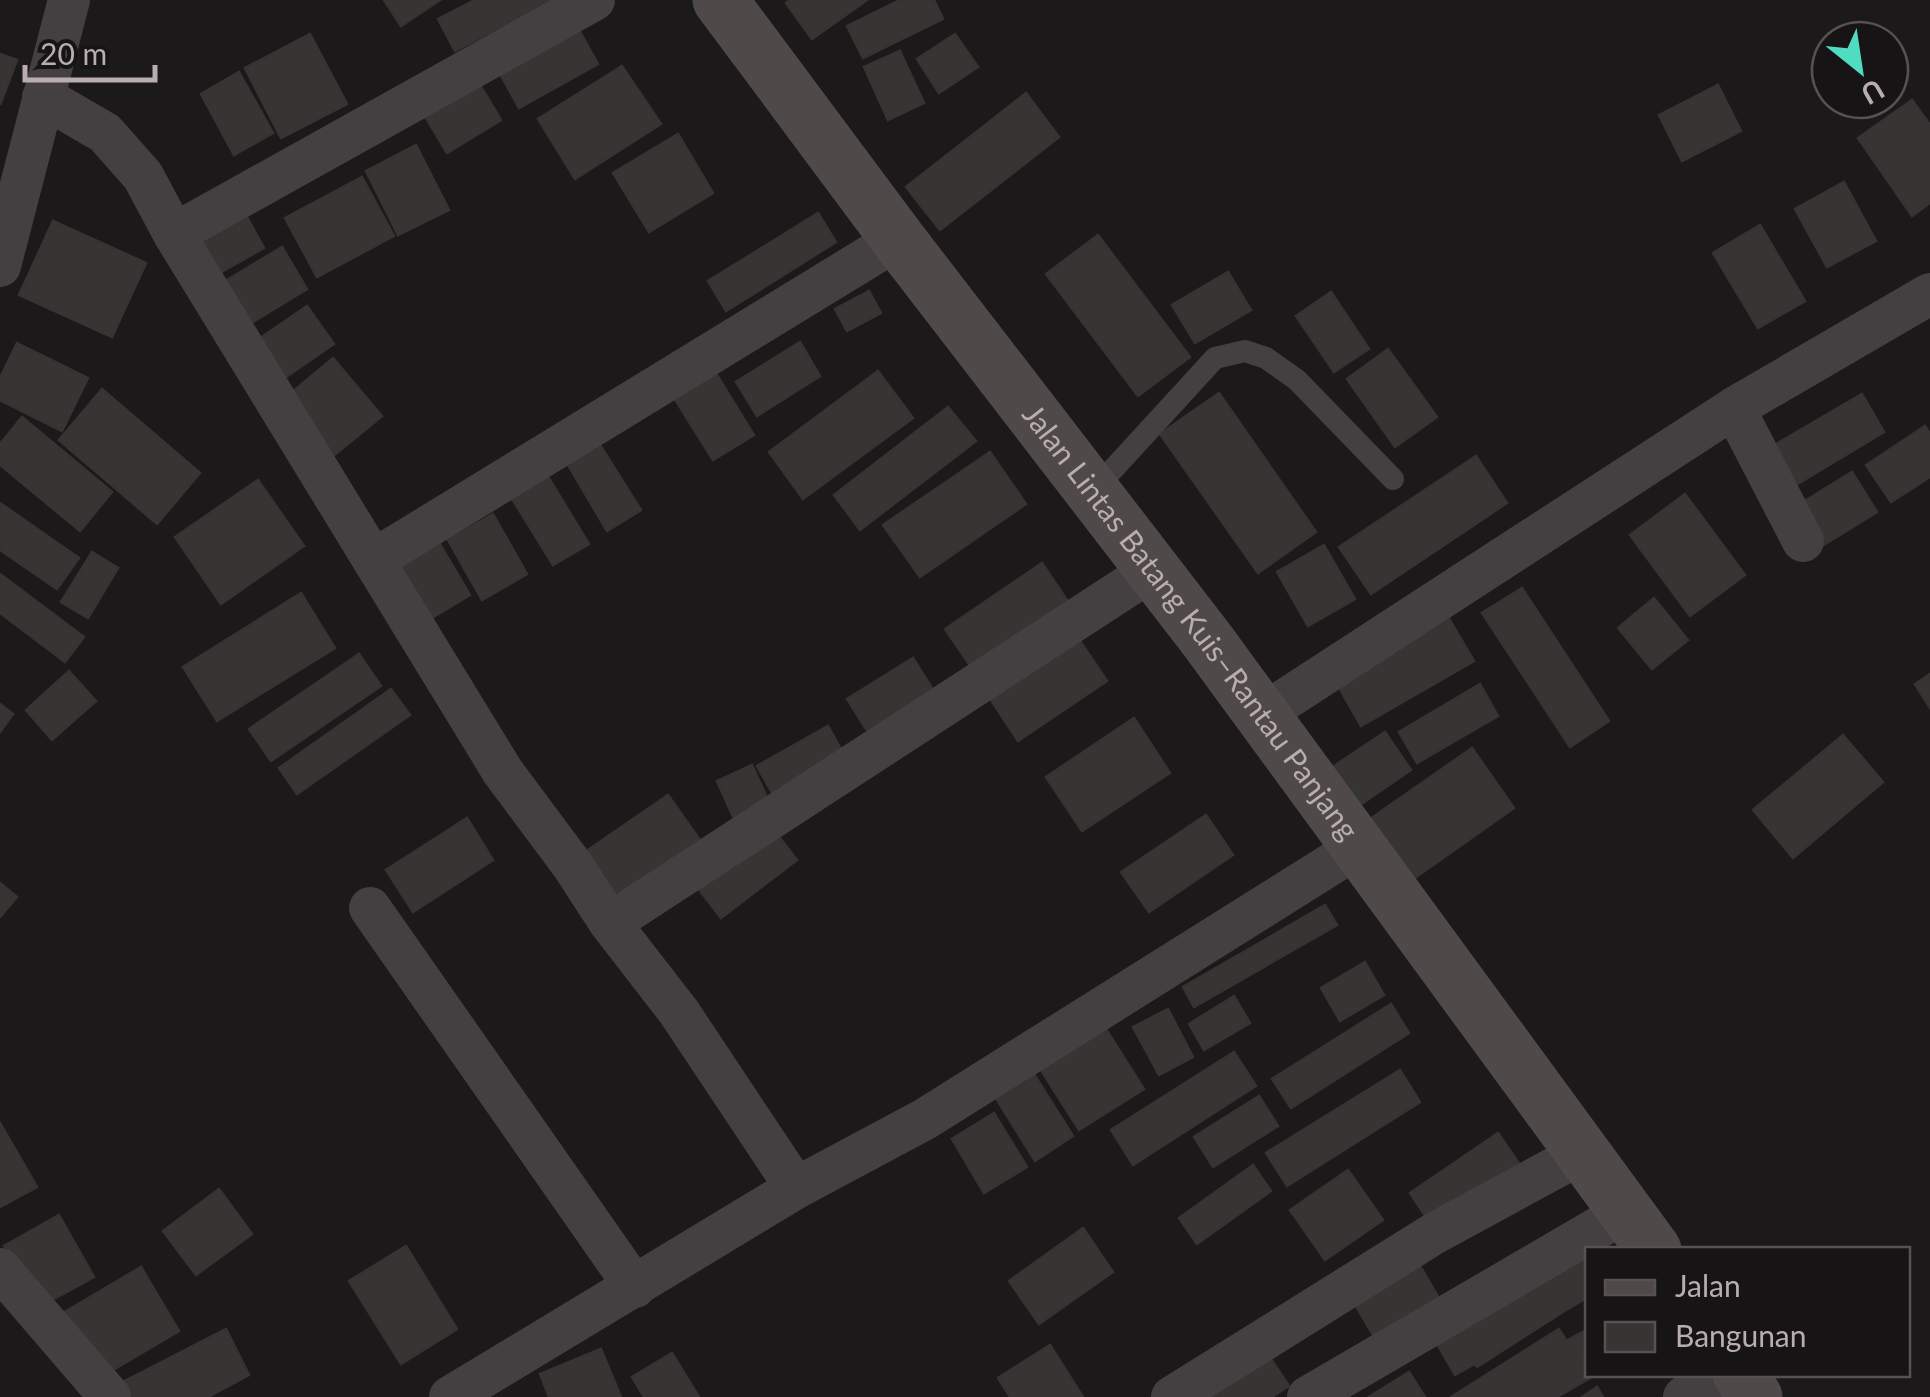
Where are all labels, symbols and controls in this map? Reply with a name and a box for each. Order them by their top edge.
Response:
scale bar [25,20,155,82]
north arrow [1810,20,1910,120]
text: 20 m [40,35,107,71]
text: U [1855,73,1891,112]
street label: Jalan Lintas Batang Kuis–Rantau Panjang [1016,396,1367,846]
legend [1585,1247,1910,1377]
text: Jalan [1675,1267,1741,1303]
text: Bangunan [1675,1317,1807,1353]

